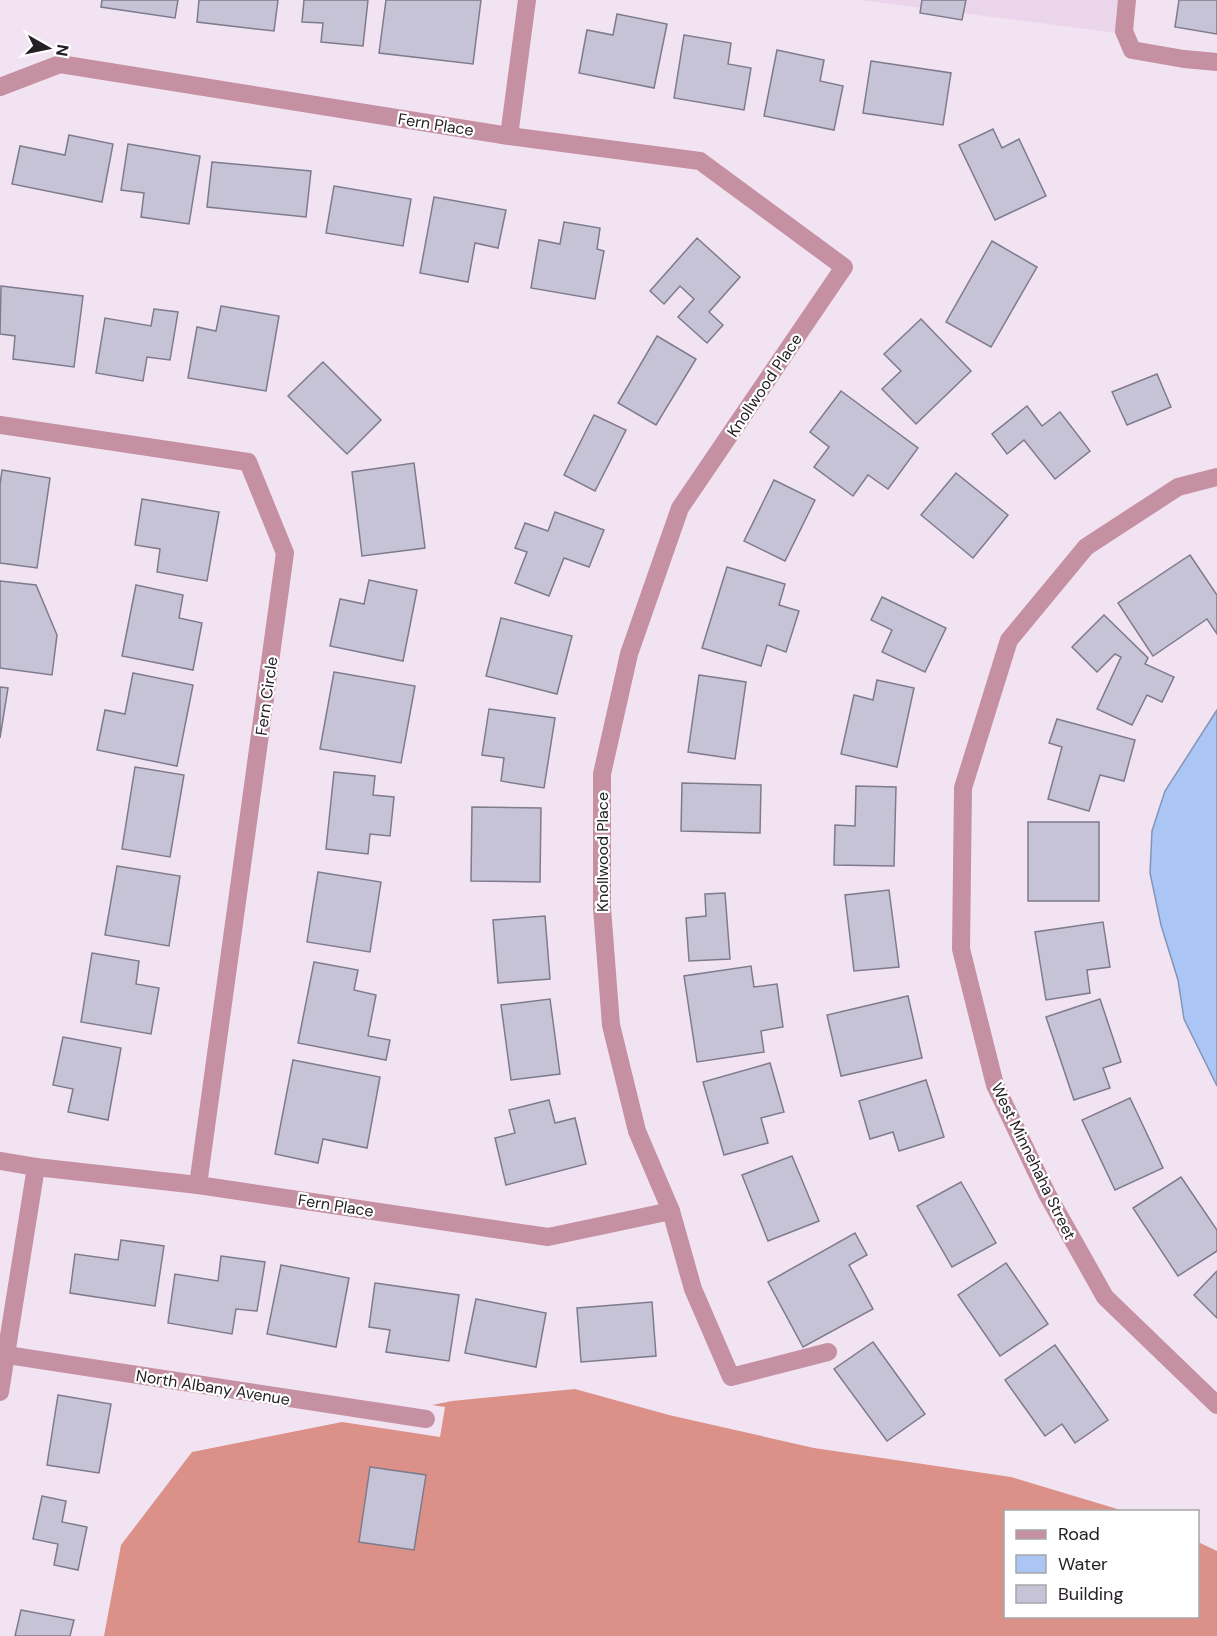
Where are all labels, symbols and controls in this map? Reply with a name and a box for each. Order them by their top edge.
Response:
north arrow [18,18,78,78]
text: N [51,43,74,58]
street label: Fern Place [397,108,475,141]
street label: Knollwood Place [722,330,807,441]
street label: Fern Circle [251,655,282,737]
street label: Knollwood Place [592,792,613,912]
street label: West Minnehaha Street [986,1079,1081,1243]
street label: Fern Place [297,1189,375,1222]
street label: North Albany Avenue [134,1365,291,1410]
legend [1004,1510,1199,1618]
text: Road [1058,1522,1100,1546]
text: Water [1058,1552,1108,1576]
text: Building [1058,1582,1123,1606]

